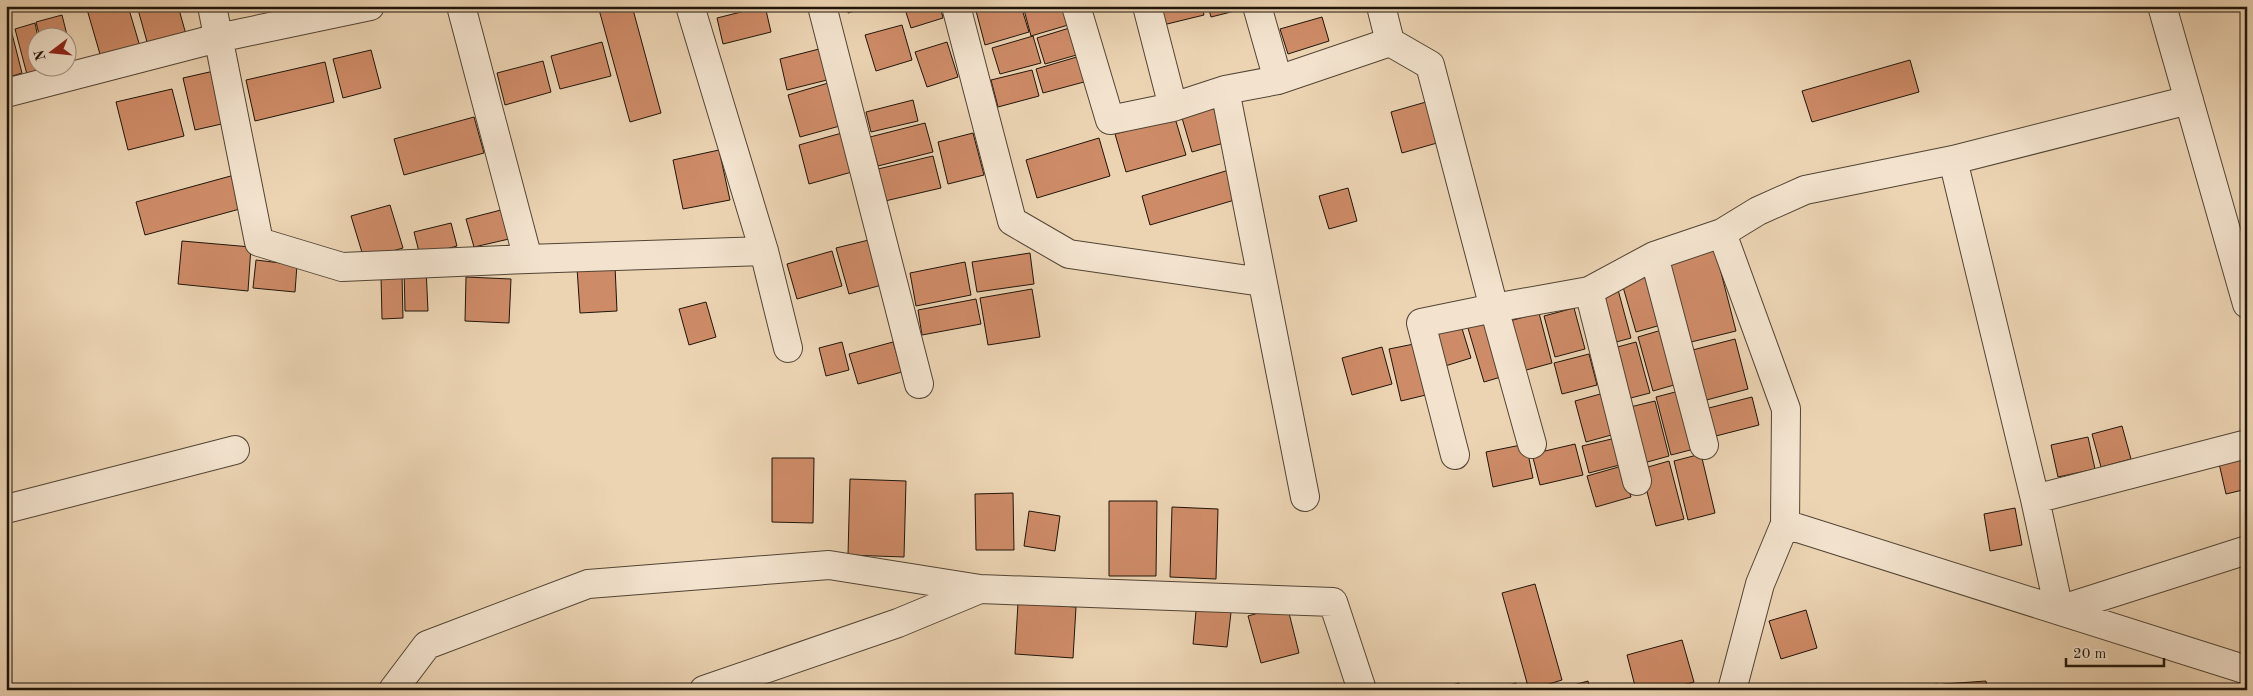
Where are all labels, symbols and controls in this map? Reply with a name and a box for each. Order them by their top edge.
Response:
north arrow [28,28,78,78]
text: N [32,48,49,62]
scale bar [2066,636,2163,668]
text: 20 m [2073,647,2107,662]

